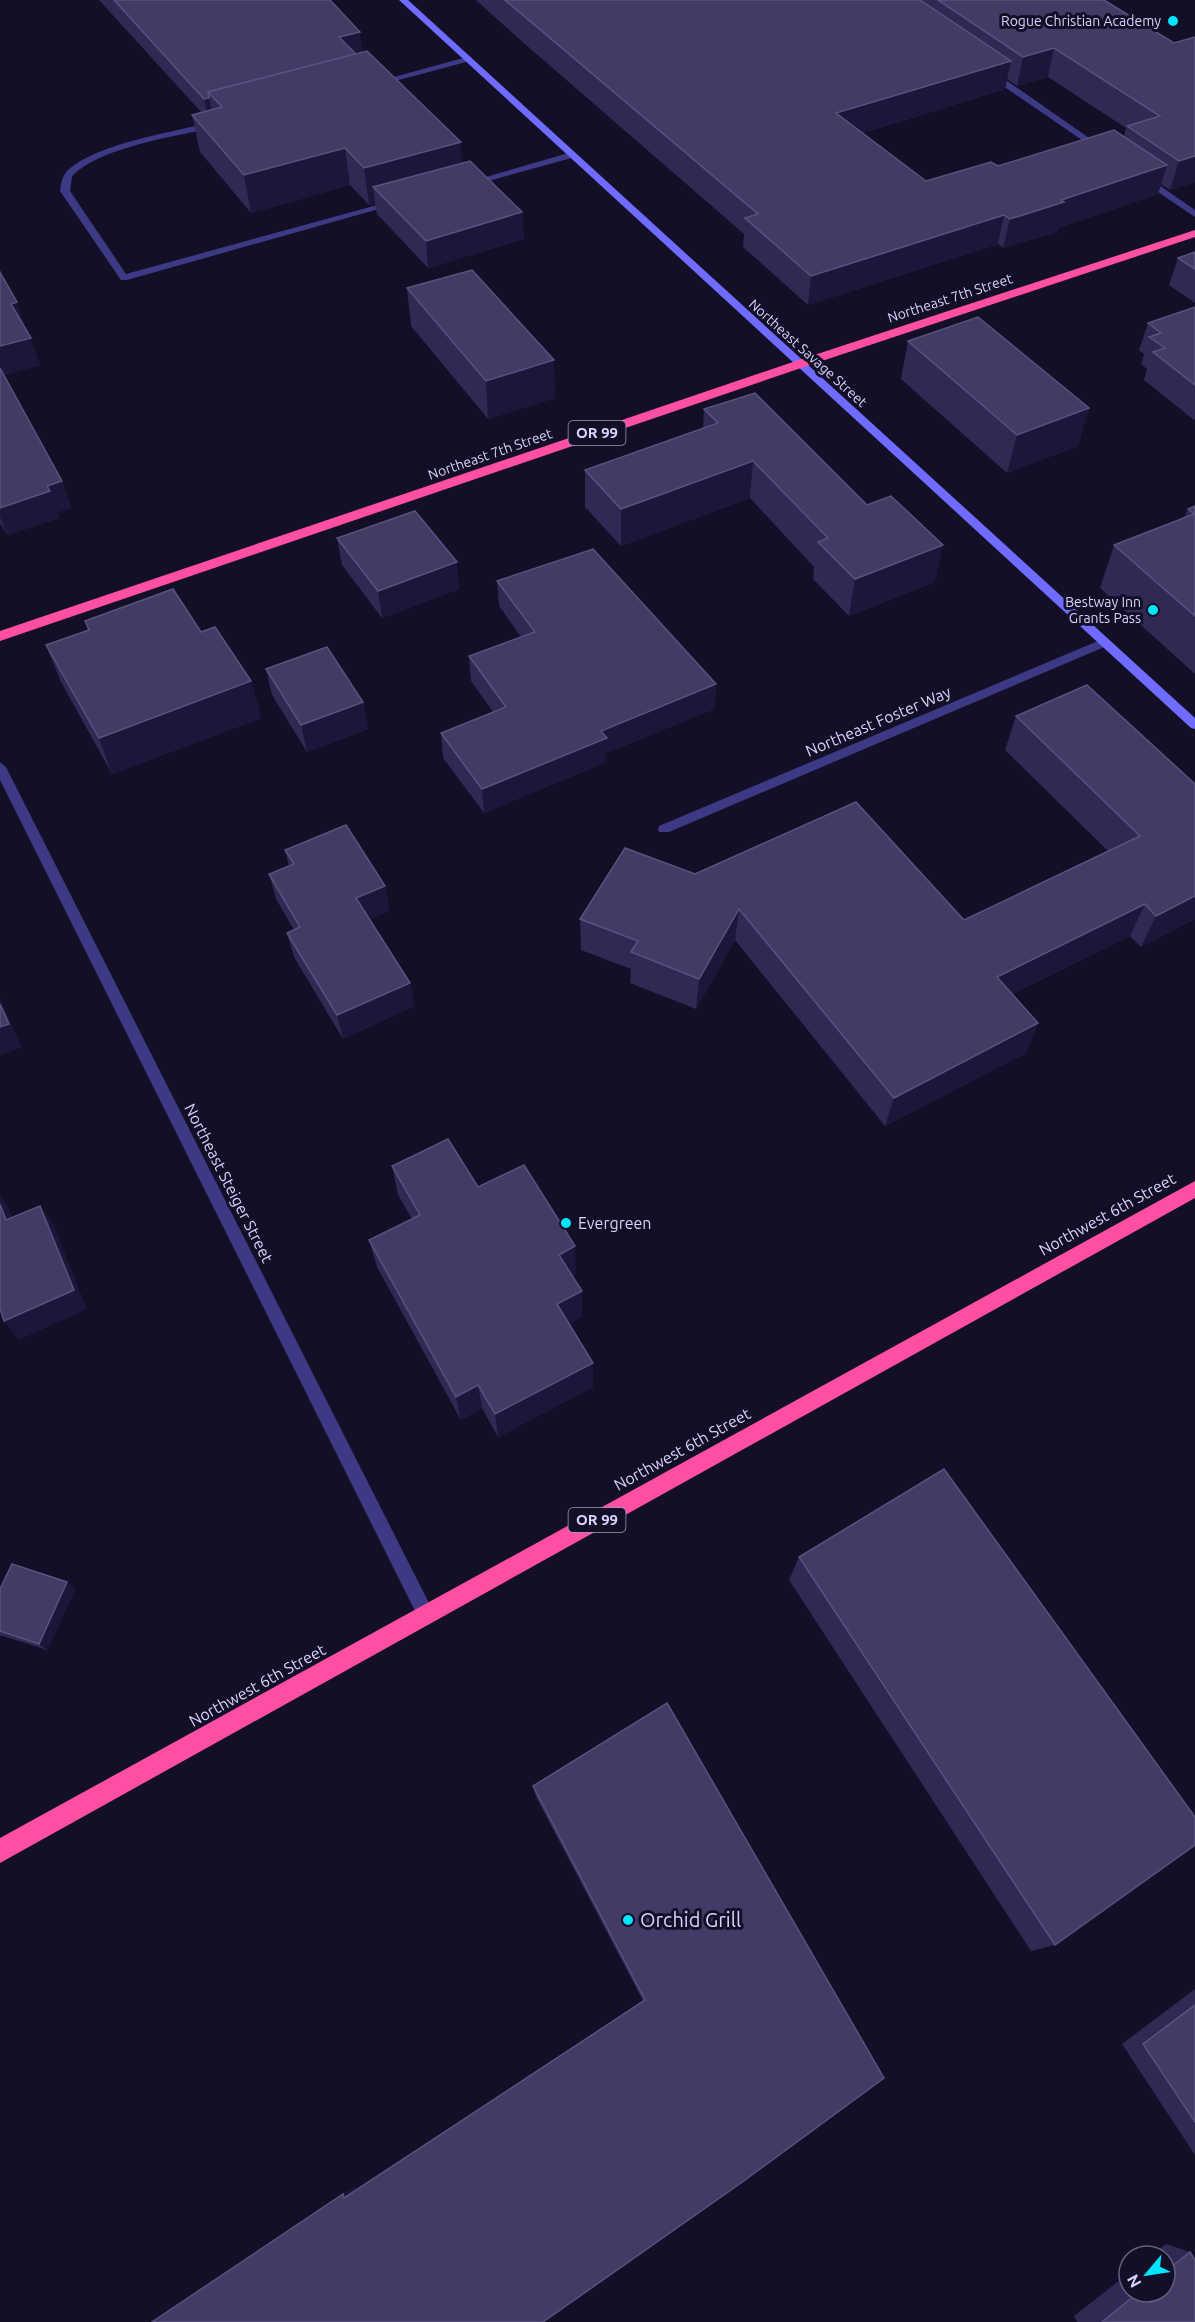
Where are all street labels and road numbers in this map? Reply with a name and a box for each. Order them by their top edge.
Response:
street label: Northeast 7th Street [886,270,1015,326]
street label: Northeast Savage Street [746,296,871,411]
road number: OR 99 [568,421,626,445]
street label: Northeast 7th Street [426,425,555,483]
street label: Northeast Foster Way [803,682,954,760]
street label: Northeast Steiger Street [181,1100,277,1266]
street label: Northwest 6th Street [1036,1169,1179,1259]
street label: Northwest 6th Street [611,1404,754,1494]
road number: OR 99 [568,1508,626,1532]
street label: Northwest 6th Street [186,1640,329,1730]

